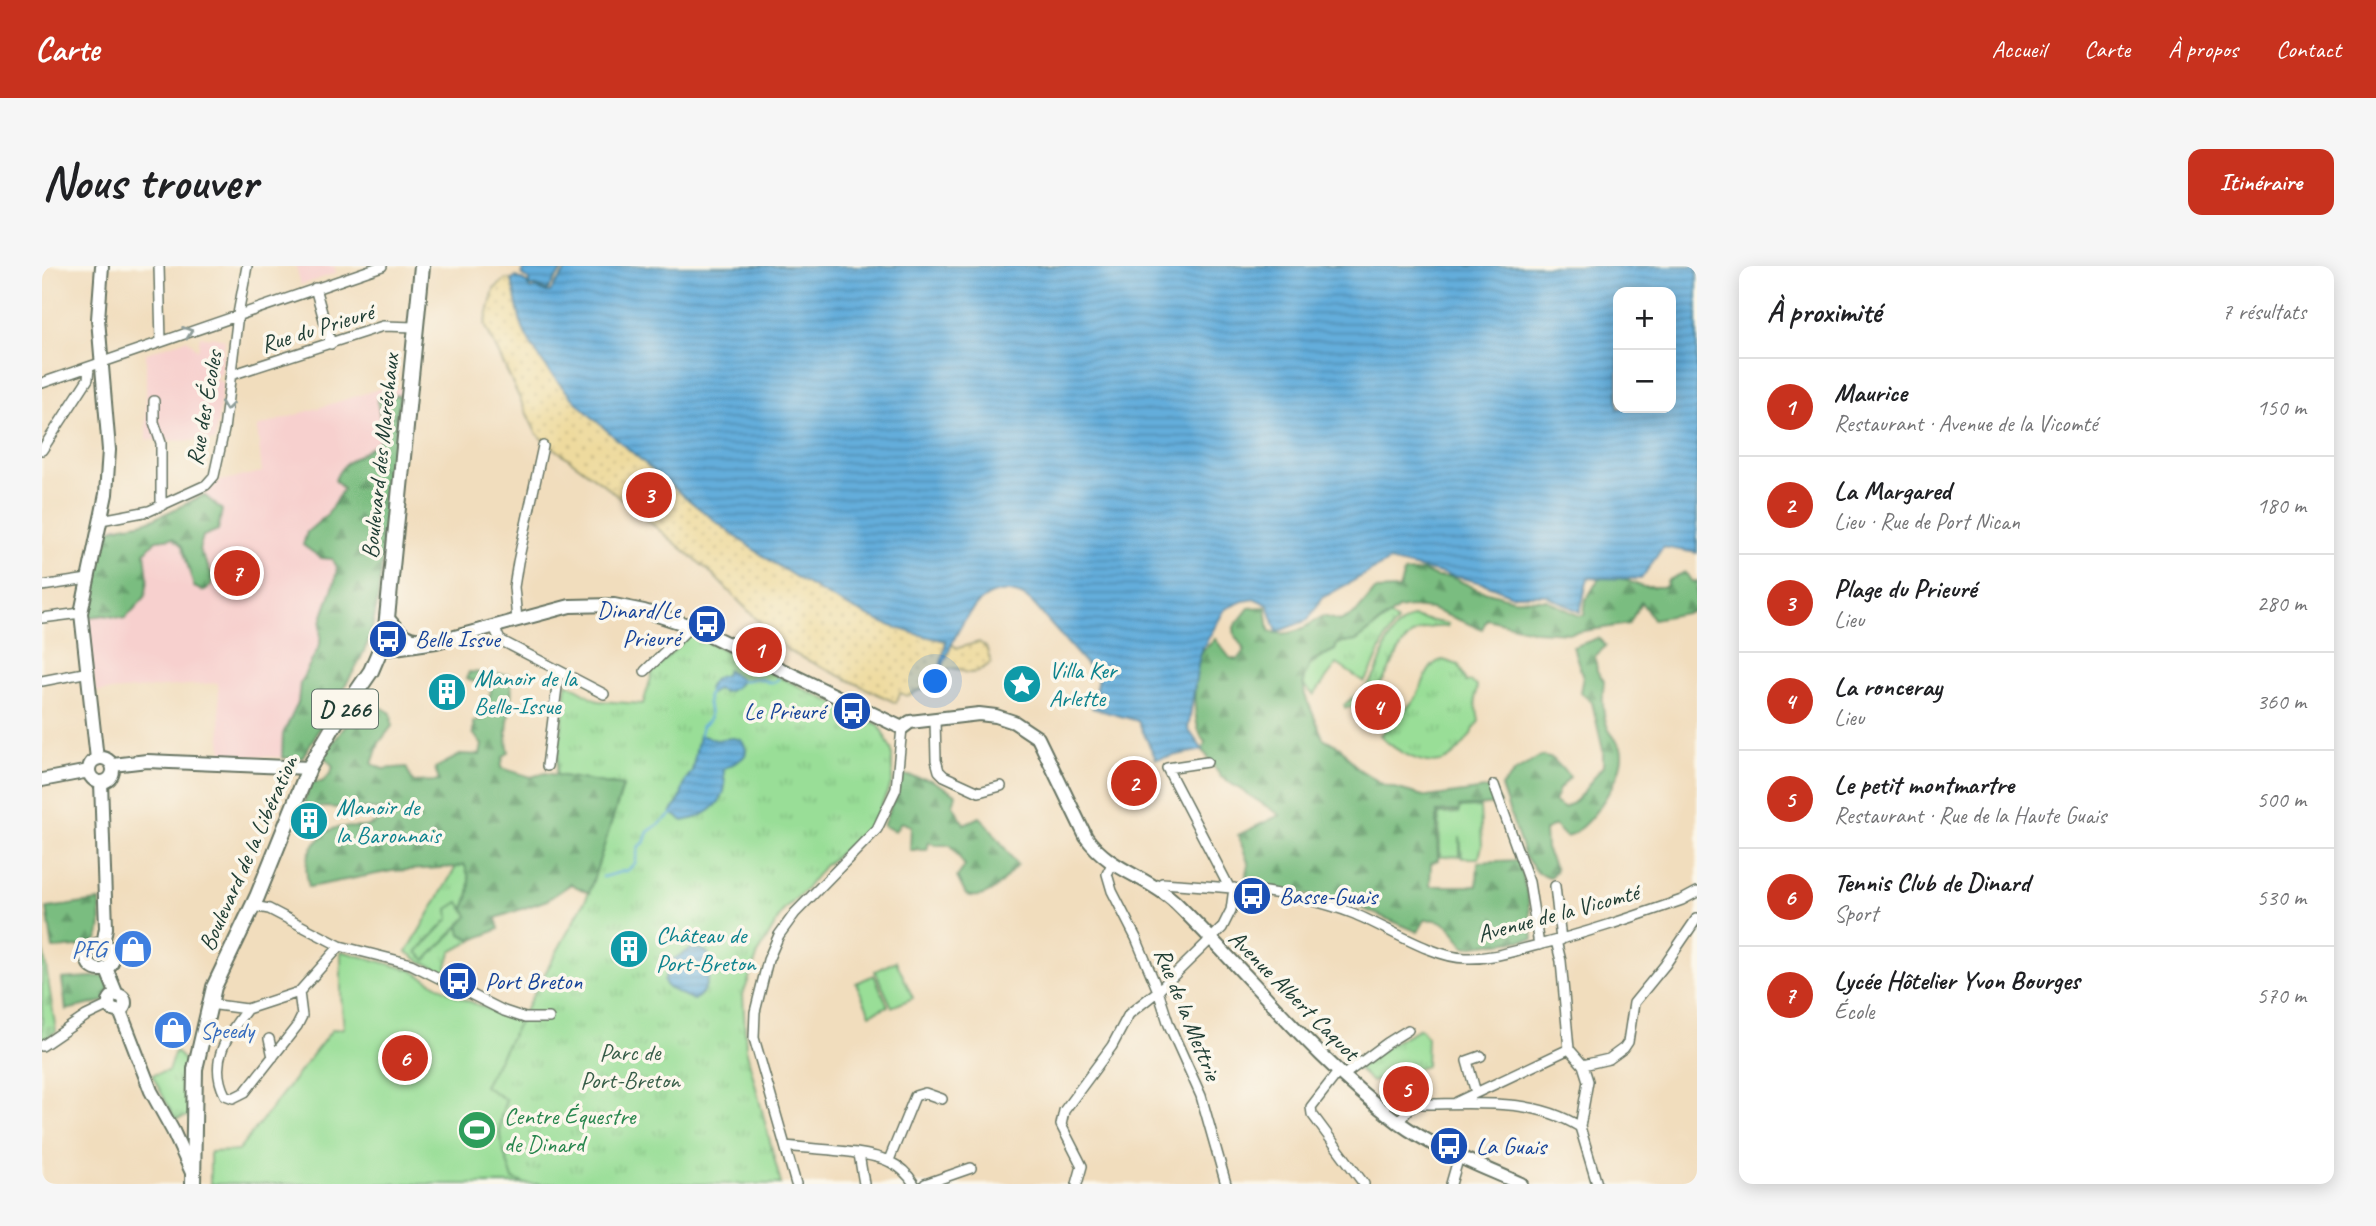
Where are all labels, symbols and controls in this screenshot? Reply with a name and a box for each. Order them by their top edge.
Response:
text: Carte [35,28,99,70]
text: Accueil [1992,34,2046,64]
text: Carte [2084,34,2130,64]
text: À propos [2168,34,2238,64]
text: Contact [2276,34,2341,64]
button: Itinéraire [2188,149,2334,215]
text: Nous trouver [42,151,257,213]
map controls [1613,287,1676,413]
button: + [1613,287,1676,350]
text: À proximité [1767,293,1881,331]
street label: Rue du Prieuré [257,295,381,359]
text: 7 résultats [2222,297,2306,326]
one-way arrow [182,326,194,340]
street label: Rue des Écoles [179,346,229,468]
street label: Boulevard des Maréchaux [354,350,406,560]
button: − [1613,350,1676,413]
text: Maurice [1834,376,1907,409]
text: 1 [1785,393,1795,422]
text: 150 m [2257,393,2306,422]
one-way arrow [220,401,235,412]
text: Restaurant · Avenue de la Vicomté [1834,409,2097,438]
pin: 3 [626,469,672,521]
text: La Margared [1834,474,1951,507]
text: 2 [1785,491,1795,520]
text: 180 m [2257,491,2306,520]
text: Lieu · Rue de Port Nican [1834,507,2020,536]
pin: 7 [214,547,260,599]
text: Plage du Prieuré [1834,572,1976,605]
text: 3 [1785,589,1795,618]
text: 280 m [2257,589,2306,618]
place label: Dinard/Le Prieuré [597,595,684,653]
bus stop icon: Dinard/Le Prieuré [686,603,728,645]
text: Lieu [1834,605,1864,634]
bus stop icon: Belle Issue [367,618,409,660]
place label: Belle Issue [415,624,502,654]
pin: 1 [736,624,782,676]
place label: Villa Ker Arlette [1049,655,1119,713]
place label: Manoir de la Belle-Issue [474,663,578,721]
place icon: Villa Ker Arlette [1001,663,1043,705]
your location [918,664,952,698]
text: La ronceray [1834,670,1942,703]
building icon: Manoir de la Belle-Issue [426,671,468,713]
pin: 4 [1355,681,1401,733]
text: 4 [1785,687,1795,716]
text: 360 m [2257,687,2306,716]
road number: D 266 [312,690,378,728]
bus stop icon: Le Prieuré [831,690,873,732]
place label: Le Prieuré [744,696,829,726]
text: Lieu [1834,703,1864,732]
street label: Boulevard de la Libération [191,750,305,955]
pin: 2 [1111,757,1157,809]
text: Le petit montmartre [1834,768,2014,801]
text: 5 [1785,785,1795,814]
text: 500 m [2257,785,2306,814]
place label: Manoir de la Baronnais [336,792,442,850]
building icon: Manoir de la Baronnais [288,800,330,842]
text: Restaurant · Rue de la Haute Guais [1834,801,2106,830]
text: Tennis Club de Dinard [1834,866,2030,899]
bus stop icon: Basse-Guais [1231,875,1273,917]
street label: Avenue de la Vicomté [1474,876,1646,949]
place label: Basse-Guais [1279,881,1380,911]
text: 6 [1785,883,1795,912]
text: 530 m [2257,883,2306,912]
text: Sport [1834,899,1878,928]
place label: Château de Port-Breton [656,920,757,978]
street label: Avenue Albert Caquot [1222,923,1367,1068]
shop icon: PFG [112,928,154,970]
building icon: Château de Port-Breton [608,928,650,970]
place label: PFG [72,934,109,964]
street label: Rue de la Mettrie [1148,943,1229,1087]
bus stop icon: Port Breton [437,960,479,1002]
text: Lycée Hôtelier Yvon Bourges [1834,964,2080,997]
place label: Port Breton [485,966,582,996]
text: 7 [1785,981,1795,1010]
text: 570 m [2257,981,2306,1010]
text: École [1834,997,1874,1026]
shop icon: Speedy [152,1009,194,1051]
place label: Speedy [200,1015,256,1045]
pin: 6 [382,1032,428,1084]
park label: Parc de Port-Breton [580,1037,681,1095]
pin: 5 [1383,1063,1429,1115]
place label: Centre Équestre de Dinard [504,1101,638,1159]
sports icon: Centre Équestre de Dinard [456,1109,498,1151]
bus stop icon: La Guais [1428,1125,1470,1167]
place label: La Guais [1476,1131,1549,1161]

